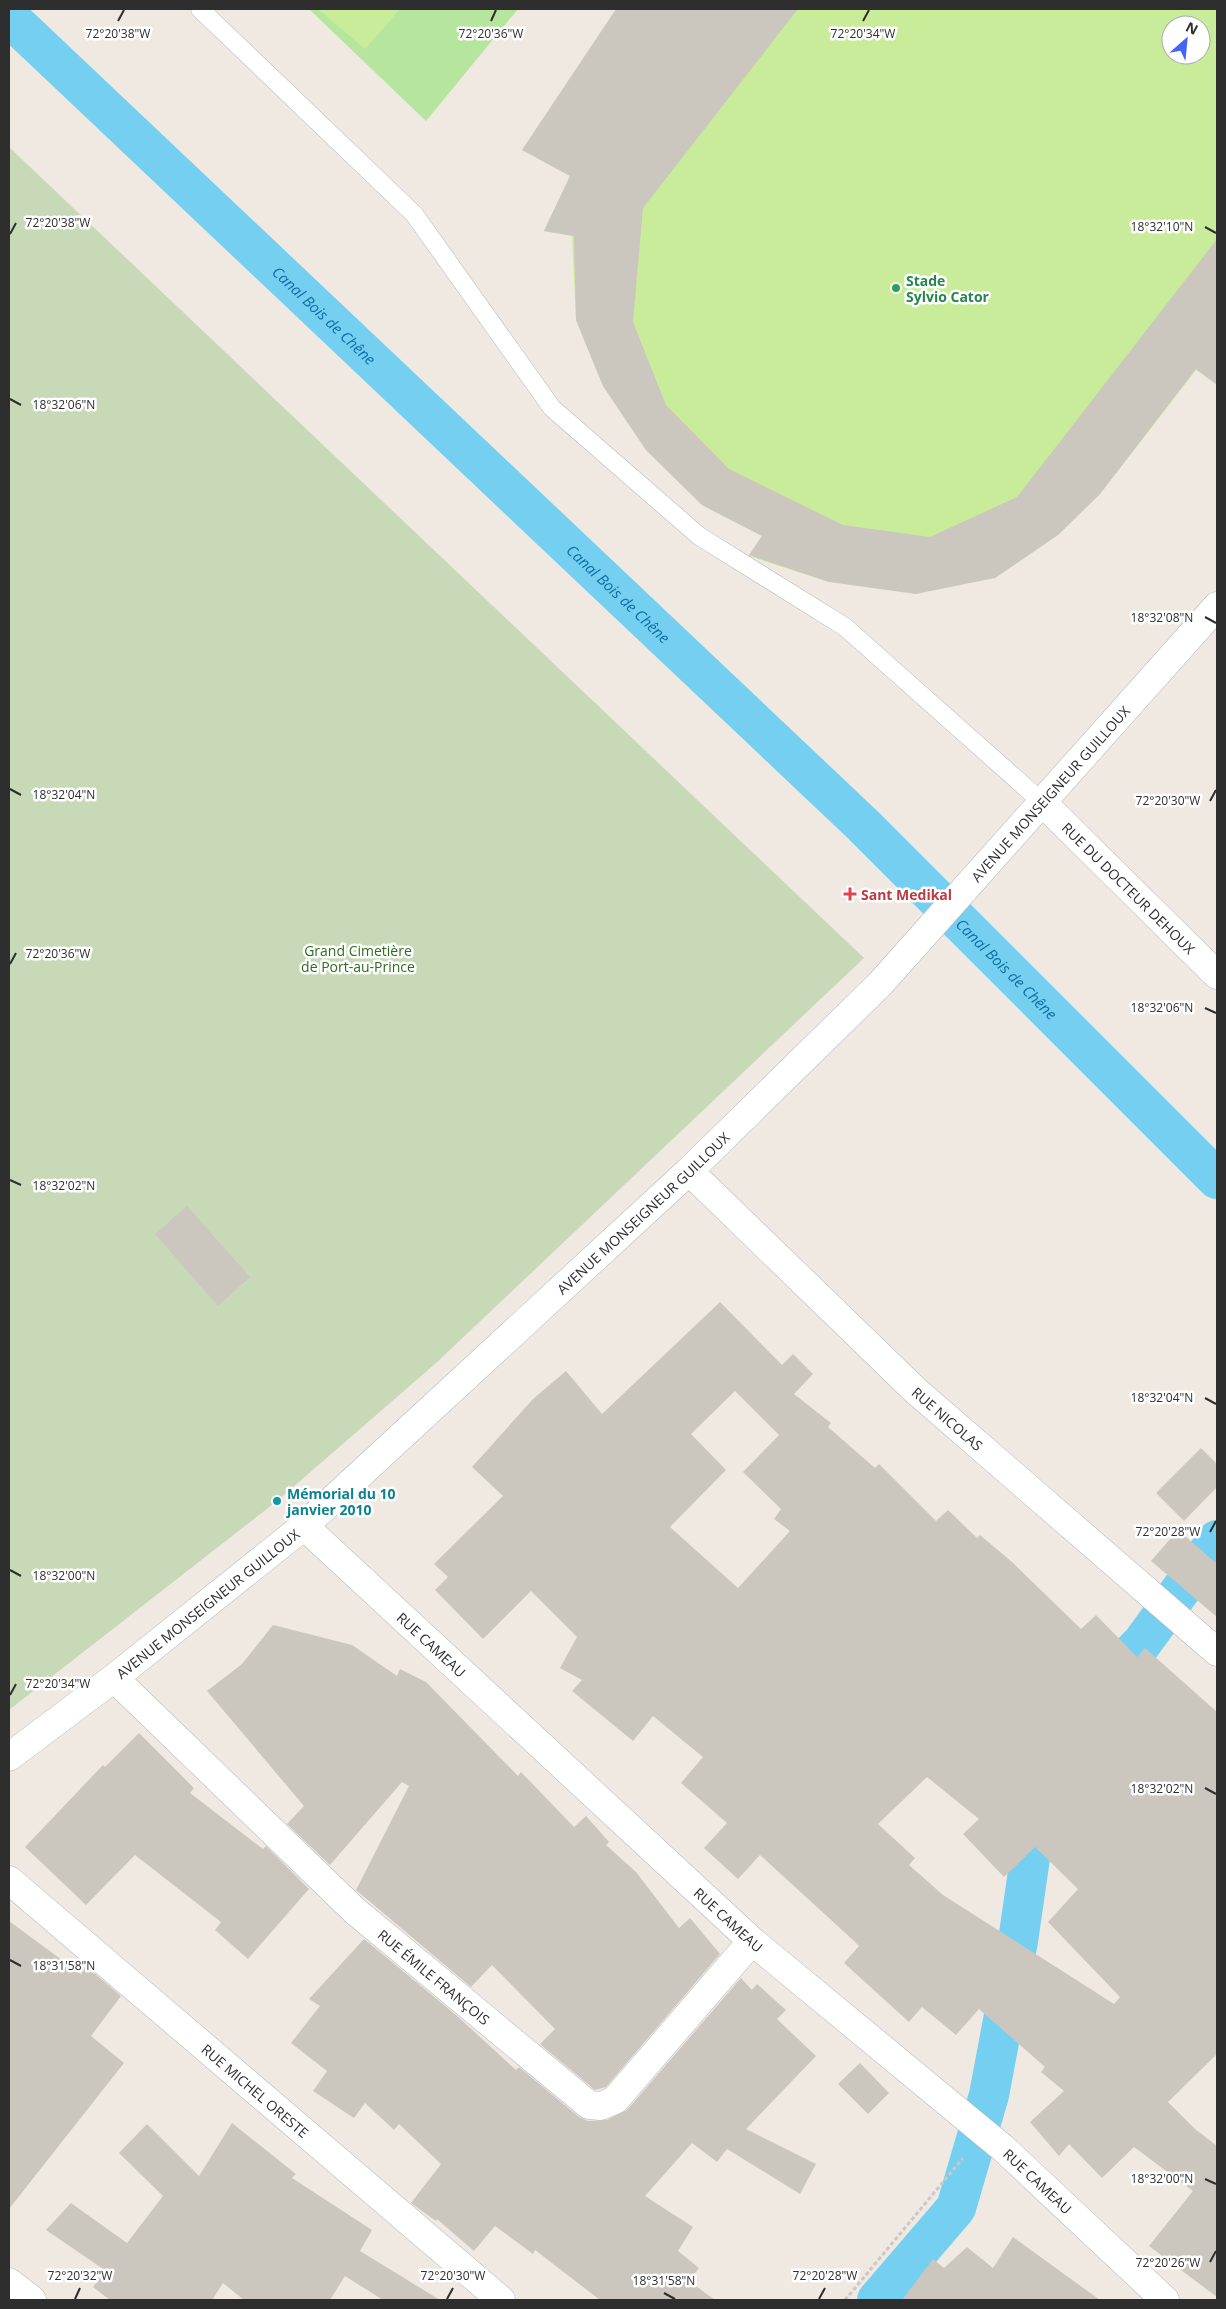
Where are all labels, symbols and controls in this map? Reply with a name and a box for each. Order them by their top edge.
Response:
north arrow [1161,15,1211,65]
text: N [1183,17,1202,39]
text: 72°20'38"W [86,25,150,42]
text: 72°20'36"W [459,25,523,42]
text: 72°20'34"W [831,25,895,42]
text: 72°20'38"W [26,214,90,231]
text: 18°32'10"N [1131,218,1193,235]
water label: Canal Bois de Chêne [268,262,381,369]
place label: Stade Sylvio Cator [906,271,990,306]
marker: Stade Sylvio Cator [890,282,902,294]
text: 18°32'06"N [33,396,95,413]
water label: Canal Bois de Chêne [563,540,675,648]
text: 18°32'08"N [1131,609,1193,626]
street label: AVENUE MONSEIGNEUR GUILLOUX [966,701,1134,886]
text: 18°32'04"N [33,786,95,803]
text: 72°20'30"W [1136,792,1200,809]
street label: RUE DU DOCTEUR DEHOUX [1058,818,1200,958]
place label: Sant Medikal [861,885,952,904]
marker: Sant Medikal [843,887,857,901]
water label: Canal Bois de Chêne [952,914,1062,1024]
park label: Grand Cimetière de Port-au-Prince [301,941,415,976]
text: 72°20'36"W [26,945,90,962]
text: 18°32'06"N [1131,999,1193,1016]
street label: AVENUE MONSEIGNEUR GUILLOUX [552,1127,734,1298]
text: 18°32'02"N [33,1177,95,1194]
street label: RUE NICOLAS [908,1382,987,1454]
text: 18°32'04"N [1131,1389,1193,1406]
place label: Mémorial du 10 janvier 2010 [286,1484,396,1519]
marker: Mémorial du 10 janvier 2010 [271,1495,283,1507]
text: 72°20'28"W [1136,1523,1200,1540]
street label: AVENUE MONSEIGNEUR GUILLOUX [112,1524,304,1682]
text: 18°32'00"N [33,1567,95,1584]
street label: RUE CAMEAU [393,1608,470,1681]
text: 72°20'34"W [26,1675,90,1692]
text: 18°32'02"N [1131,1780,1193,1797]
street label: RUE CAMEAU [690,1883,767,1956]
street label: RUE ÉMILE FRANÇOIS [374,1925,494,2029]
text: 18°31'58"N [33,1957,95,1974]
street label: RUE MICHEL ORESTE [198,2039,313,2141]
street label: RUE CAMEAU [1000,2144,1076,2218]
text: 18°32'00"N [1131,2170,1193,2187]
text: 72°20'26"W [1136,2254,1200,2271]
text: 72°20'32"W [48,2267,112,2284]
text: 72°20'30"W [421,2267,485,2284]
text: 72°20'28"W [793,2267,857,2284]
text: 18°31'58"N [633,2272,695,2289]

